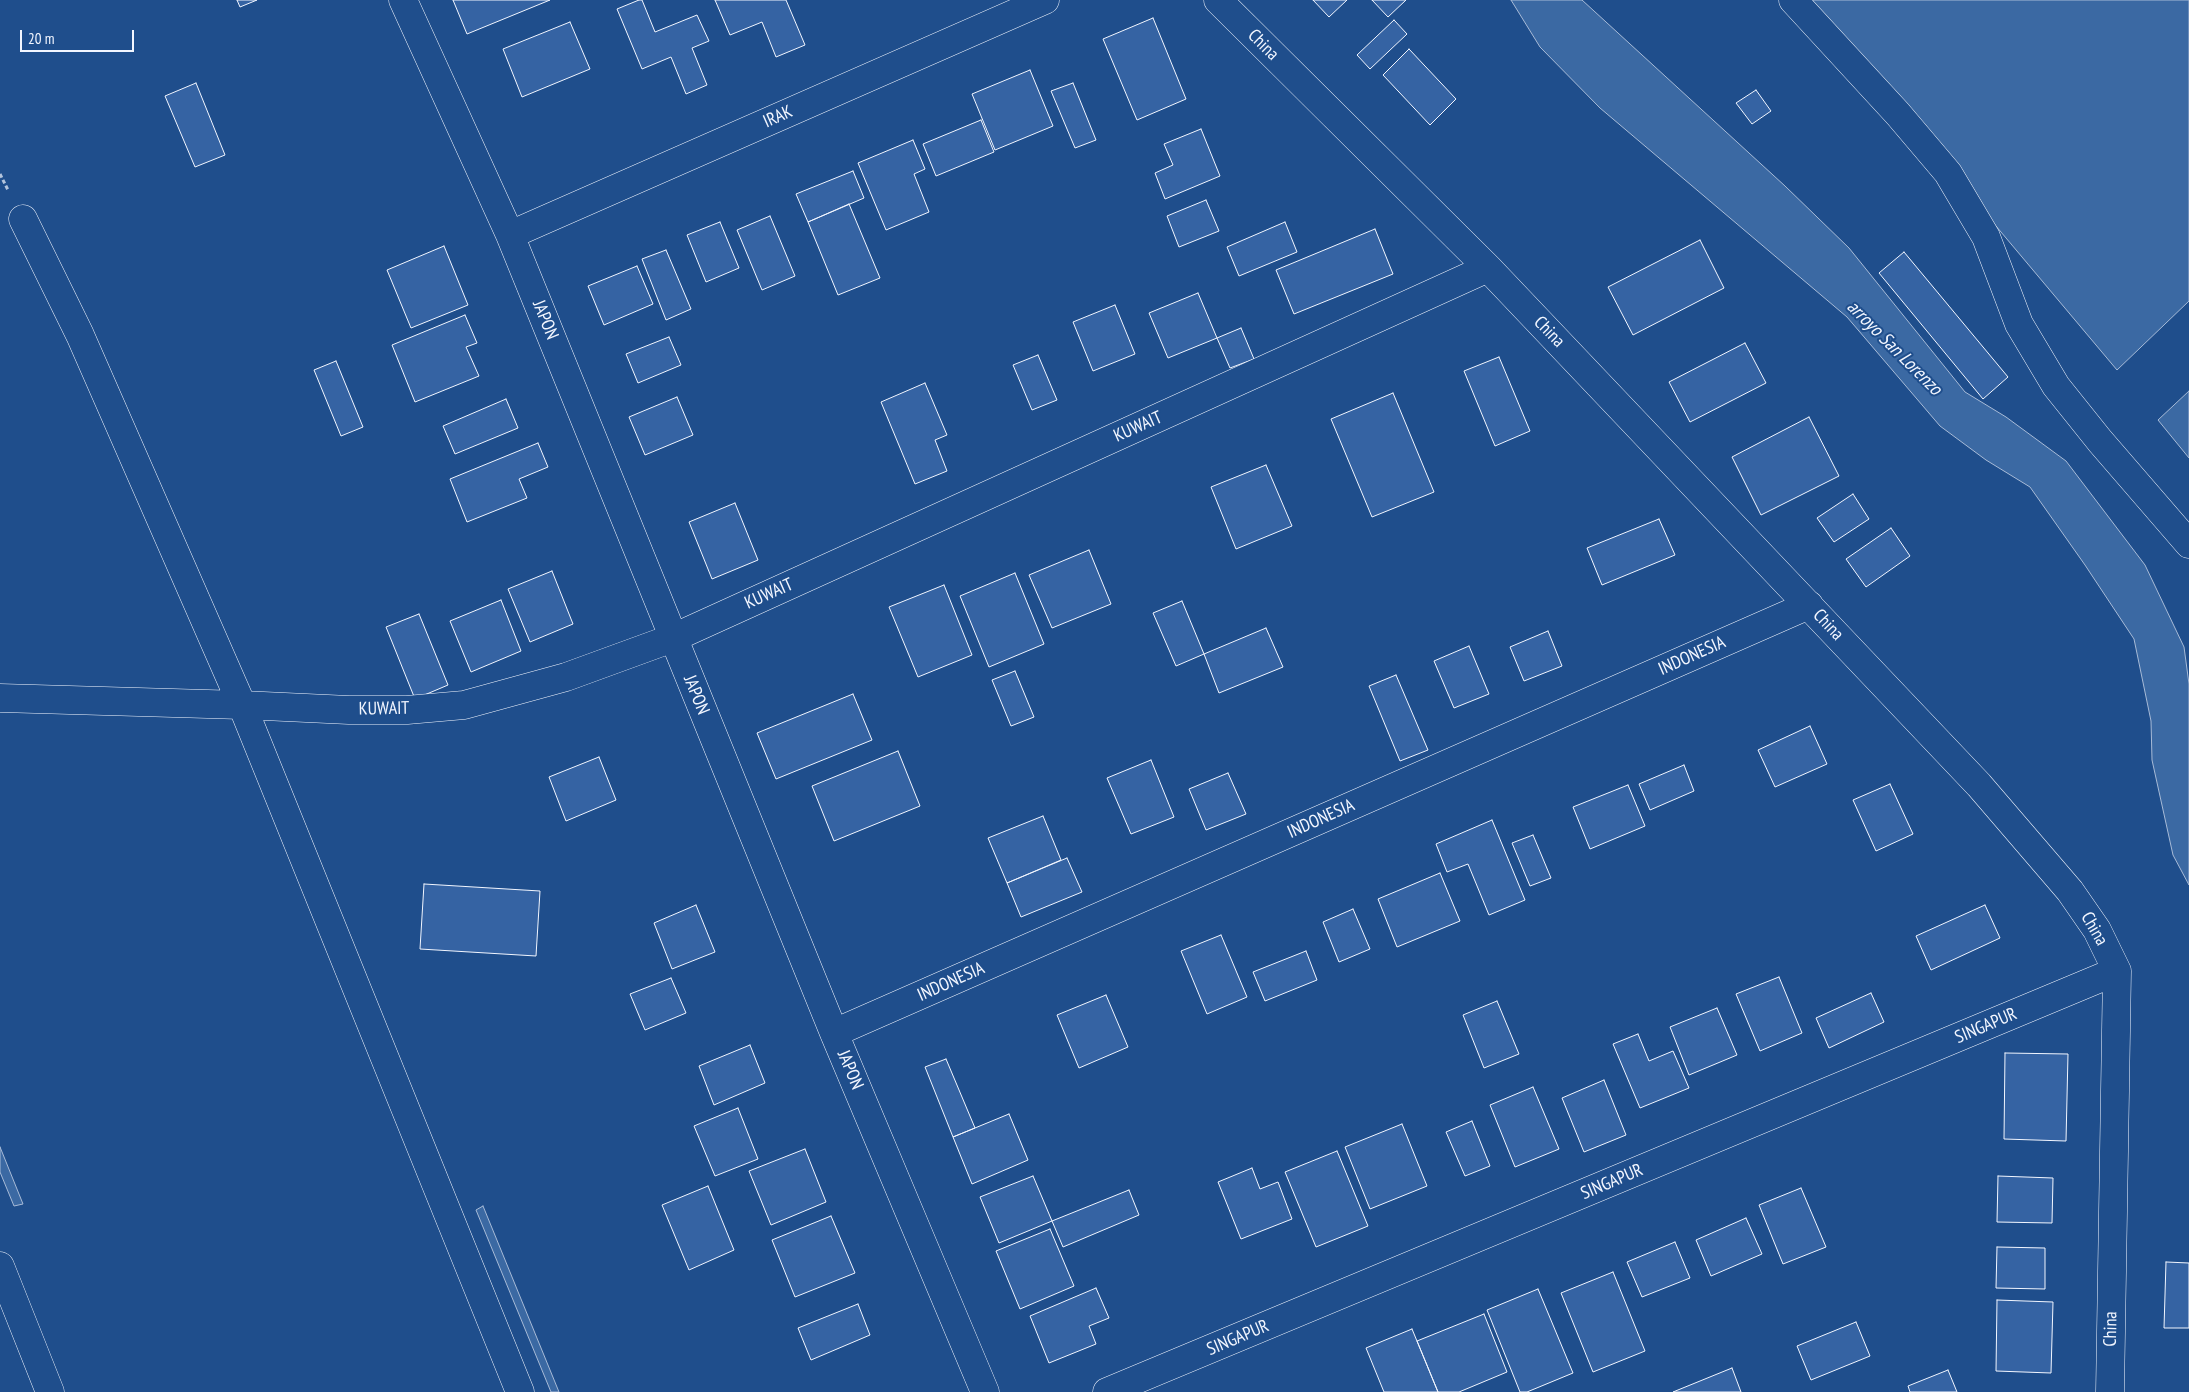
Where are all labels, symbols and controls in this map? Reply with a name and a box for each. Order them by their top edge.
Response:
scale bar [22,20,136,52]
street label: China [1243,25,1283,65]
text: 20 m [28,29,54,48]
street label: IRAK [760,101,796,133]
water label: arroyo San Lorenzo [1842,296,1946,400]
street label: JAPON [527,297,563,343]
street label: China [1529,312,1569,352]
street label: KUWAIT [1110,407,1166,447]
street label: KUWAIT [741,574,797,614]
street label: China [1808,605,1848,645]
street label: INDONESIA [1655,632,1729,680]
street label: JAPON [678,672,714,718]
street label: KUWAIT [358,698,410,720]
street label: INDONESIA [1284,795,1358,843]
street label: China [2076,908,2112,950]
street label: INDONESIA [914,958,988,1006]
street label: SINGAPUR [1952,1003,2020,1049]
street label: JAPON [832,1047,868,1093]
street label: SINGAPUR [1578,1159,1646,1205]
street label: China [2100,1311,2122,1347]
street label: SINGAPUR [1204,1315,1272,1361]

